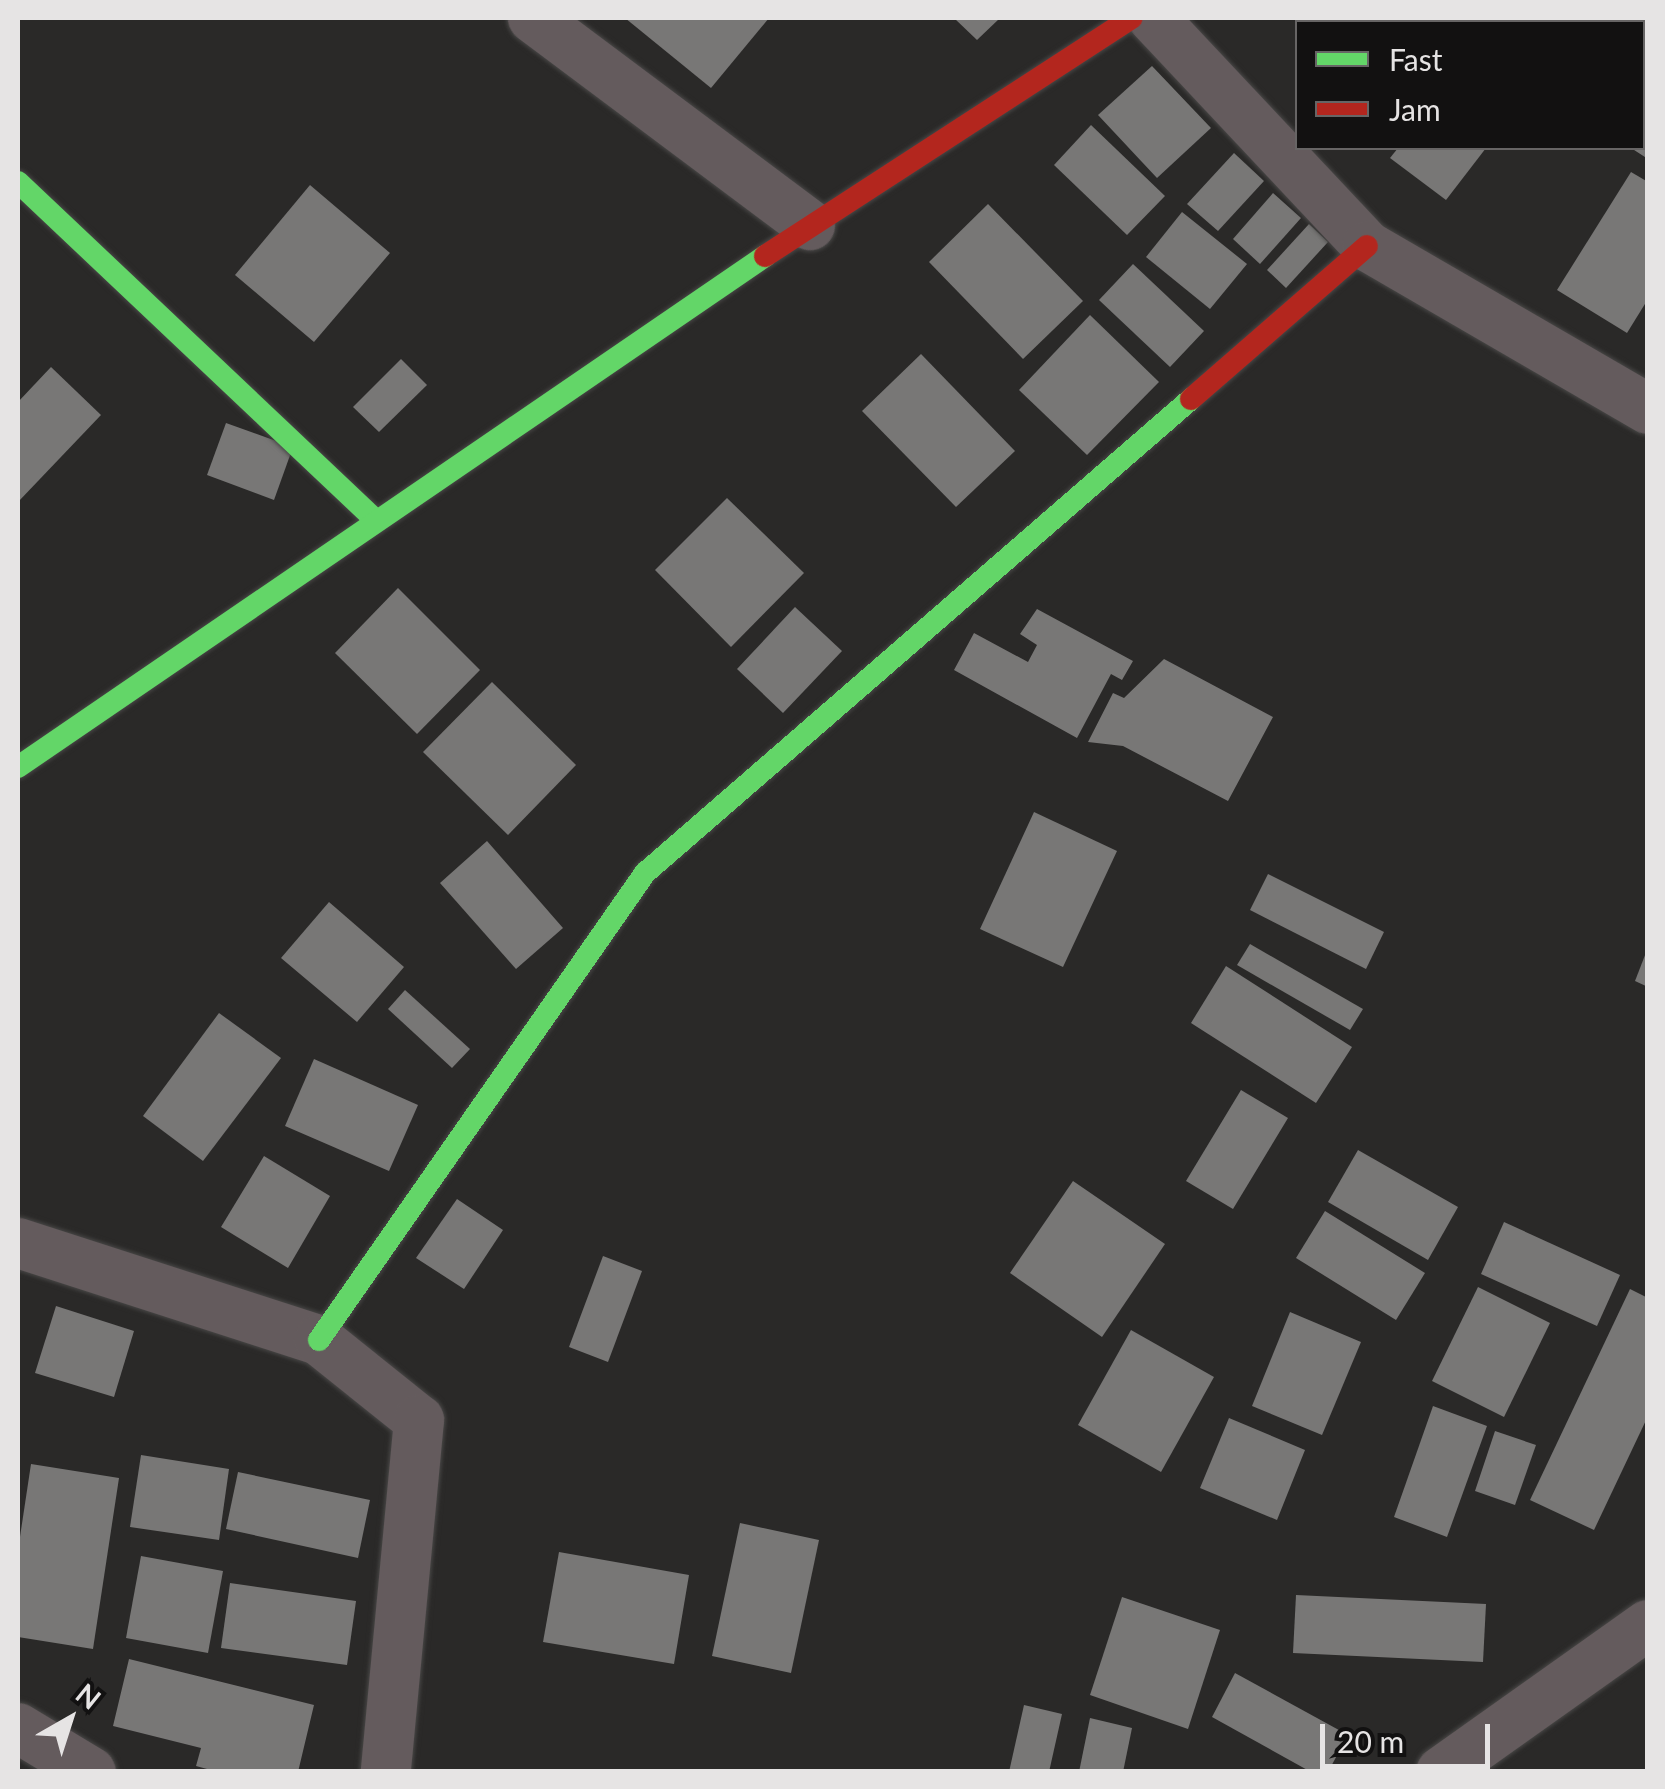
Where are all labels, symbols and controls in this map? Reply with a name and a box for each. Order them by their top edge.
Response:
legend [1295,20,1645,150]
text: Fast [1389,41,1443,77]
text: Jam [1389,91,1441,127]
north arrow [20,1669,120,1769]
text: N [70,1676,108,1716]
scale bar [1325,1704,1495,1766]
text: 20 m [1337,1723,1404,1759]

